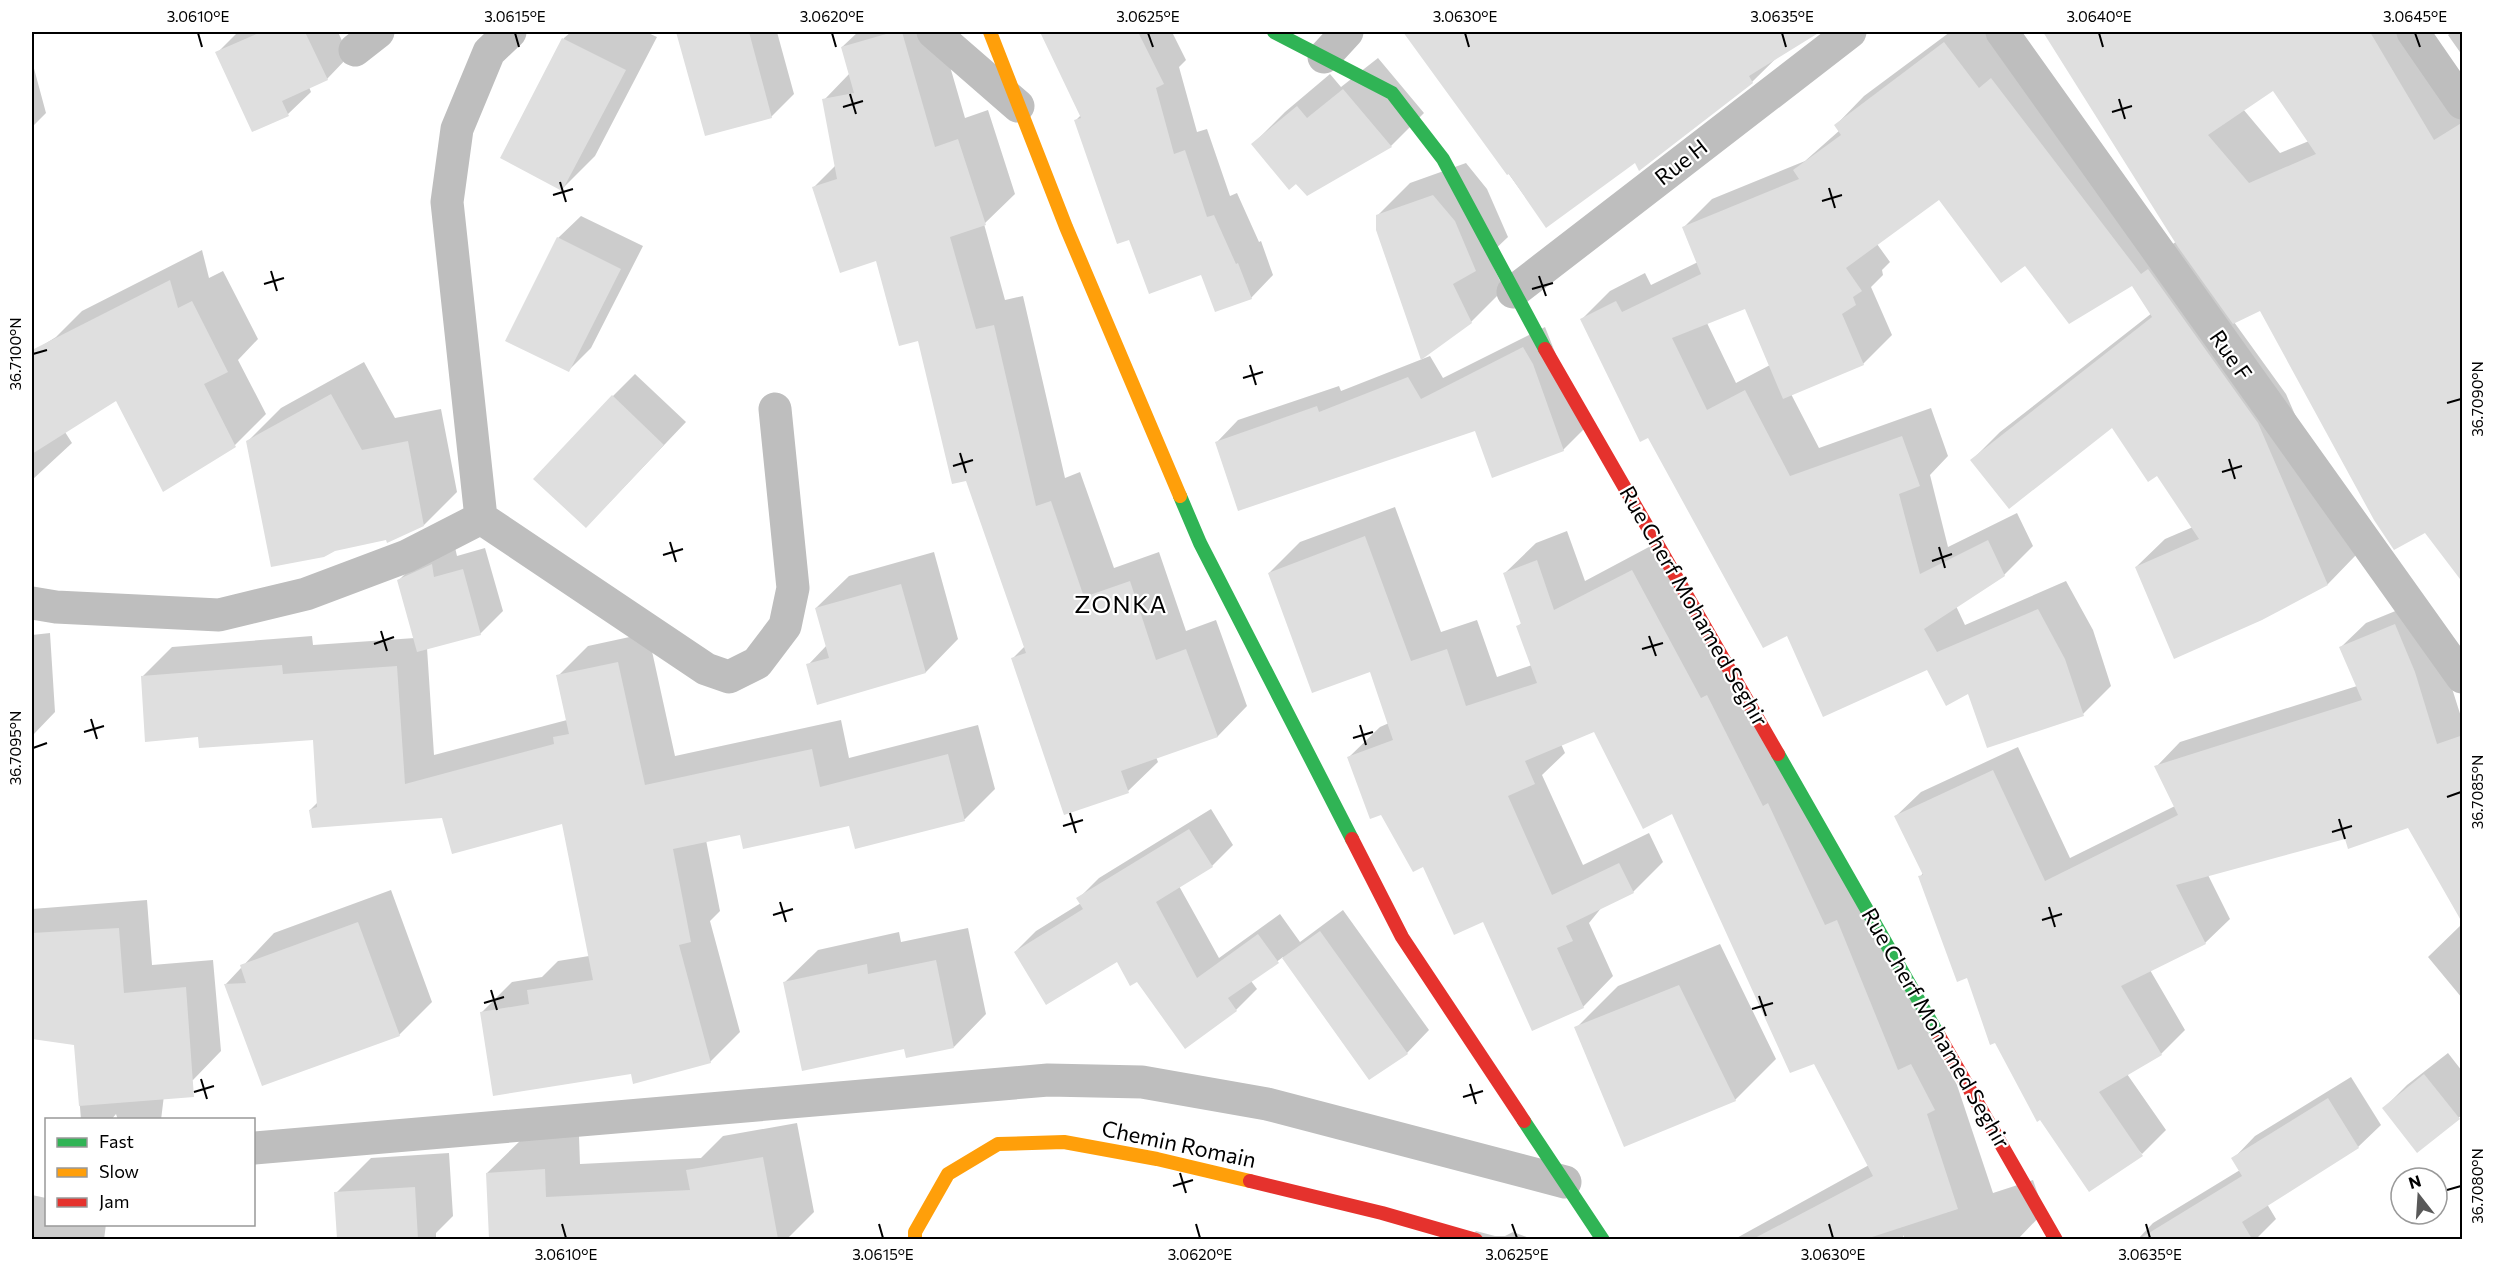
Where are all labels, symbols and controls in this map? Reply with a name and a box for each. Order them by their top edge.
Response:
text: 3.0610°E [167,7,229,25]
text: 3.0615°E [484,7,546,25]
text: 3.0620°E [800,7,864,25]
text: 3.0625°E [1116,7,1180,25]
text: 3.0630°E [1433,7,1497,25]
text: 3.0635°E [1750,7,1814,25]
text: 3.0640°E [2066,7,2132,25]
text: 3.0645°E [2383,7,2447,25]
street label: Rue H [1649,133,1712,190]
text: 36.7100°N [6,317,24,391]
street label: Rue F [2204,324,2258,385]
text: 36.7090°N [2468,361,2486,437]
street label: Rue Cherf Mohamed Seghir [1614,481,1775,731]
district label: ZONKA [1074,589,1168,618]
text: 36.7095°N [6,711,24,785]
text: 36.7085°N [2468,755,2486,829]
street label: Rue Cherf Mohamed Seghir [1856,903,2017,1153]
street label: Chemin Romain [1099,1114,1259,1173]
legend [45,1118,255,1226]
text: Fast [99,1130,134,1152]
text: 36.7080°N [2468,1148,2486,1224]
text: Slow [99,1160,139,1182]
north arrow [2389,1166,2449,1226]
text: N [2406,1170,2423,1192]
text: Jam [99,1190,129,1212]
text: 3.0610°E [535,1245,597,1263]
text: 3.0615°E [852,1245,914,1263]
text: 3.0620°E [1168,1245,1232,1263]
text: 3.0625°E [1485,1245,1549,1263]
text: 3.0630°E [1801,1245,1865,1263]
text: 3.0635°E [2118,1245,2182,1263]

